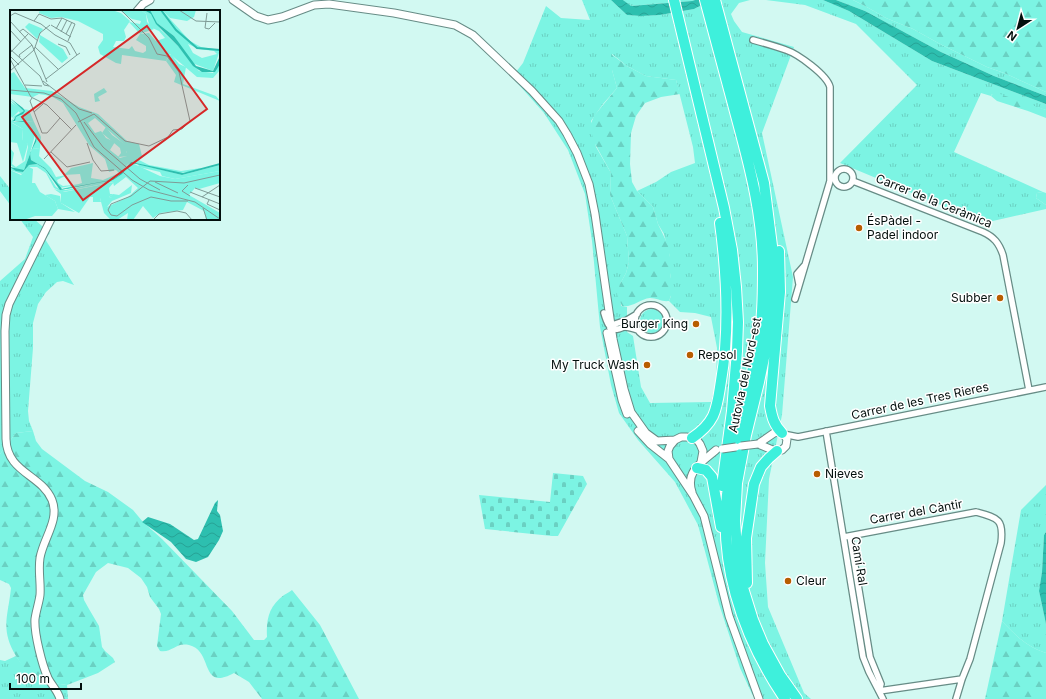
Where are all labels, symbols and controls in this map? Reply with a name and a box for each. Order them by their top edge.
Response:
north arrow [998,8,1038,48]
inset map [10,10,220,220]
text: N [1005,28,1020,44]
street label: Carrer de la Ceràmica [874,170,995,231]
place label: ÉsPàdel - Padel indoor [867,213,939,242]
marker: ÉsPàdel - Padel indoor [854,223,864,233]
place label: Subber [951,290,992,305]
marker: Subber [995,293,1005,303]
place label: Burger King [621,316,688,331]
street label: Autovia del Nord-est [725,316,764,434]
marker: Burger King [691,319,701,329]
place label: Repsol [698,347,736,362]
marker: Repsol [685,350,695,360]
place label: My Truck Wash [551,357,639,372]
marker: My Truck Wash [642,360,652,370]
street label: Carrer de les Tres Rieres [850,379,990,422]
place label: Nieves [825,466,864,481]
marker: Nieves [812,469,822,479]
street label: Carrer del Càntir [868,496,964,527]
street label: Camí Ral [848,535,871,587]
place label: Cleur [796,573,827,588]
marker: Cleur [783,576,793,586]
scale bar [10,665,81,691]
text: 100 m [16,671,50,686]

